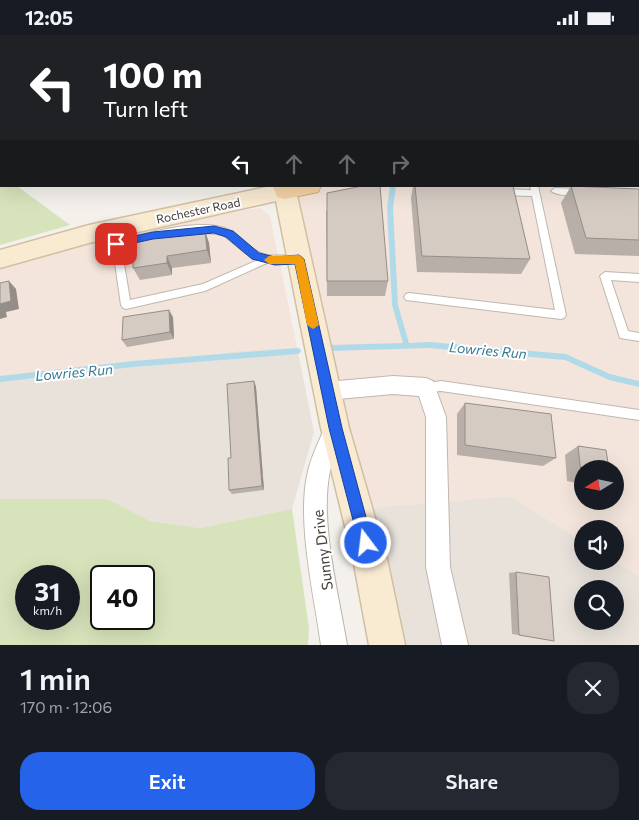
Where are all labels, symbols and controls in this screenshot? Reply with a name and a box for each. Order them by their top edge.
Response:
text: 12:05 [25,6,73,29]
text: 100 m [103,52,203,95]
icon: left [20,55,85,120]
text: Turn left [103,95,188,122]
icon: left [227,150,255,178]
icon: ahead [280,150,308,178]
icon: ahead [333,150,361,178]
icon: right [386,150,414,178]
street label: Rochester Road [155,194,241,226]
pin [95,223,137,265]
icon: arrive [102,230,130,258]
water label: Lowries Run [448,338,528,362]
water label: Lowries Run [34,360,114,384]
north arrow [574,460,624,510]
map controls [574,460,624,630]
street label: Sunny Drive [308,509,336,591]
position arrow [339,516,391,568]
button: sound [574,520,624,570]
speed limit sign: 40 [90,565,155,630]
text: 31 [35,576,60,606]
button: search [574,580,624,630]
text: km/h [33,603,62,617]
text: 1 min [20,659,91,696]
button: close [567,662,619,714]
text: 170 m · 12:06 [20,697,112,716]
button: Exit [20,752,315,810]
button: Share [325,752,619,810]

